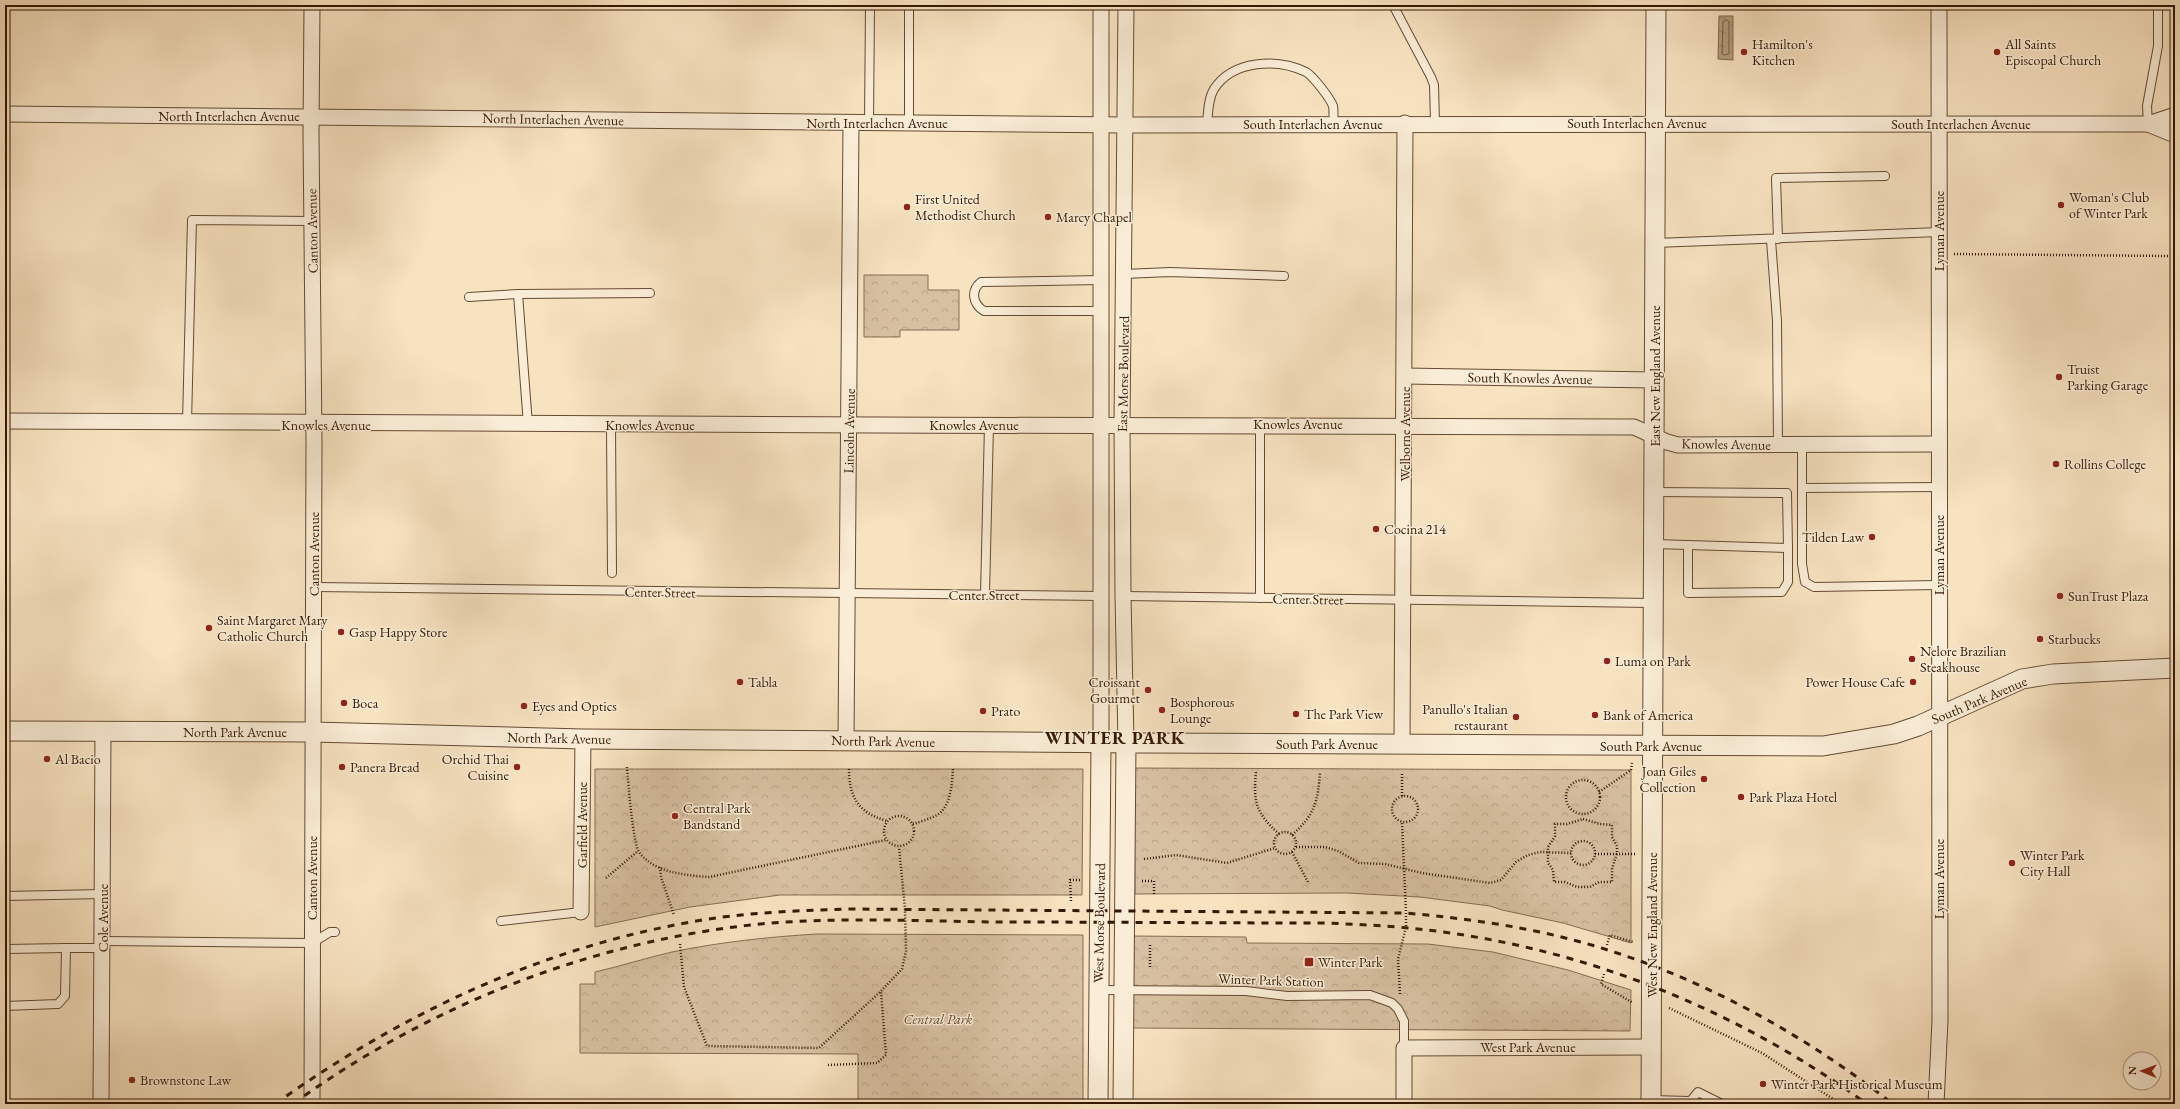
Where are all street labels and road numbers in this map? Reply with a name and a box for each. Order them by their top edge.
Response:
street label: North Interlachen Avenue [158,107,300,125]
street label: North Interlachen Avenue [482,109,624,129]
street label: North Interlachen Avenue [806,114,948,132]
street label: South Interlachen Avenue [1567,114,1707,132]
street label: South Interlachen Avenue [1243,115,1383,133]
street label: South Interlachen Avenue [1891,115,2031,133]
street label: Canton Avenue [302,188,322,273]
street label: Lyman Avenue [1930,190,1948,271]
street label: East New England Avenue [1646,305,1664,447]
street label: East Morse Boulevard [1113,315,1133,432]
street label: South Knowles Avenue [1467,368,1593,388]
street label: Welborne Avenue [1396,386,1414,481]
street label: Lincoln Avenue [839,388,859,474]
street label: Knowles Avenue [1253,415,1343,433]
street label: Knowles Avenue [281,416,371,434]
street label: Knowles Avenue [605,416,695,434]
street label: Knowles Avenue [929,416,1019,434]
street label: Knowles Avenue [1681,434,1771,454]
street label: Canton Avenue [305,511,323,596]
street label: Lyman Avenue [1930,514,1948,595]
street label: Center Street [624,582,696,602]
street label: Center Street [949,586,1020,604]
street label: Center Street [1272,589,1344,609]
street label: South Park Avenue [1929,672,2030,728]
street label: North Park Avenue [183,723,288,741]
street label: North Park Avenue [507,728,612,748]
street label: North Park Avenue [831,731,936,751]
street label: South Park Avenue [1276,735,1379,753]
street label: South Park Avenue [1600,737,1703,755]
street label: Garfield Avenue [573,781,591,868]
street label: Canton Avenue [303,835,321,920]
street label: Lyman Avenue [1930,838,1948,919]
street label: West New England Avenue [1643,852,1661,998]
street label: West Morse Boulevard [1089,862,1109,983]
street label: Cole Avenue [94,883,112,952]
street label: Winter Park Station [1218,969,1325,991]
street label: West Park Avenue [1480,1038,1576,1056]

